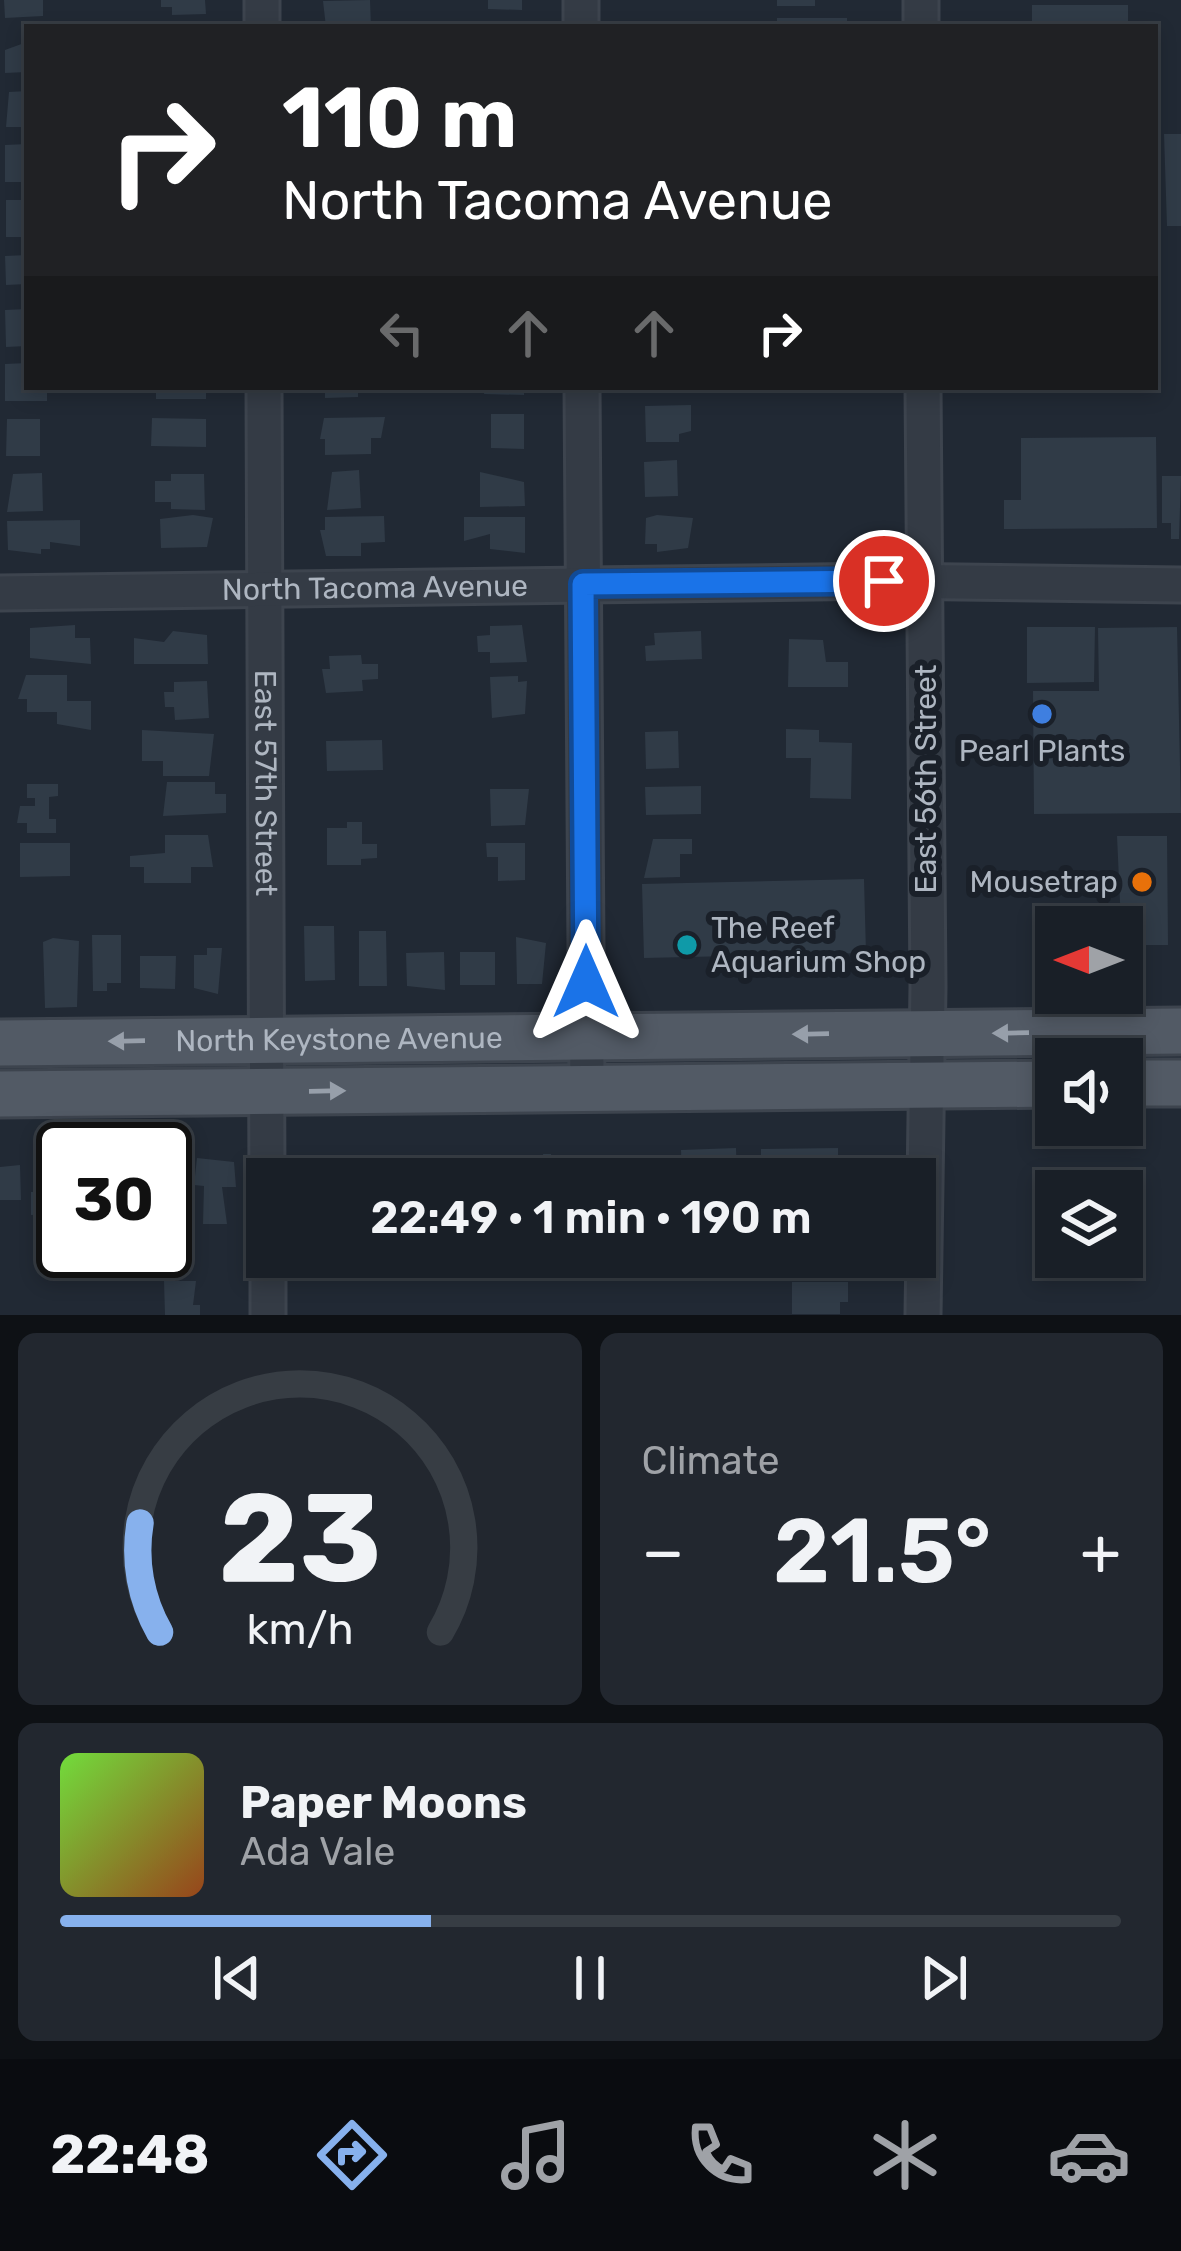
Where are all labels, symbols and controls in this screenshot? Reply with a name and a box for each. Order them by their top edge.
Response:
text: 110 m [282,68,517,168]
icon: right [84,72,240,228]
text: North Tacoma Avenue [282,169,833,233]
icon: left [369,300,435,366]
icon: ahead [495,300,561,366]
icon: ahead [621,300,687,366]
icon: right [747,300,813,366]
pin [833,530,935,632]
icon: arrive [851,548,917,614]
street label: North Tacoma Avenue [222,568,528,608]
street label: East 56th Street [908,664,944,894]
street label: East 57th Street [247,670,284,897]
marker: Pearl Plants [1029,701,1055,727]
place label: Pearl Plants [959,733,1125,769]
place label: Mousetrap [970,864,1118,900]
marker: Mousetrap [1129,869,1155,895]
north arrow [1035,906,1143,1014]
map controls [1035,906,1143,1278]
place label: The Reef Aquarium Shop [711,910,926,980]
position arrow [523,919,649,1045]
marker: The Reef Aquarium Shop [674,932,700,958]
street label: North Keystone Avenue [175,1020,503,1059]
one-way arrow [991,1023,1029,1043]
one-way arrow [791,1024,829,1044]
one-way arrow [107,1032,145,1051]
button: sound [1035,1038,1143,1146]
one-way arrow [309,1081,347,1101]
speed limit sign: 30 [36,1122,192,1278]
button: layers [1035,1170,1143,1278]
text: 22:49 · 1 min · 190 m [370,1191,812,1244]
text: Climate [642,1438,780,1484]
text: 23 [218,1464,381,1612]
text: 21.5° [773,1498,991,1605]
text: − [642,1512,684,1591]
text: + [1080,1512,1121,1591]
text: km/h [246,1604,353,1655]
text: Paper Moons [240,1776,527,1829]
text: Ada Vale [240,1829,395,1875]
icon: previous [204,1945,270,2011]
icon: pause [557,1945,623,2011]
icon: next [911,1945,977,2011]
icon: directions [310,2113,394,2197]
icon: music [494,2113,578,2197]
icon: phone [678,2113,762,2197]
icon: climate [863,2113,947,2197]
icon: car [1047,2113,1131,2197]
text: 22:48 [50,2123,210,2187]

